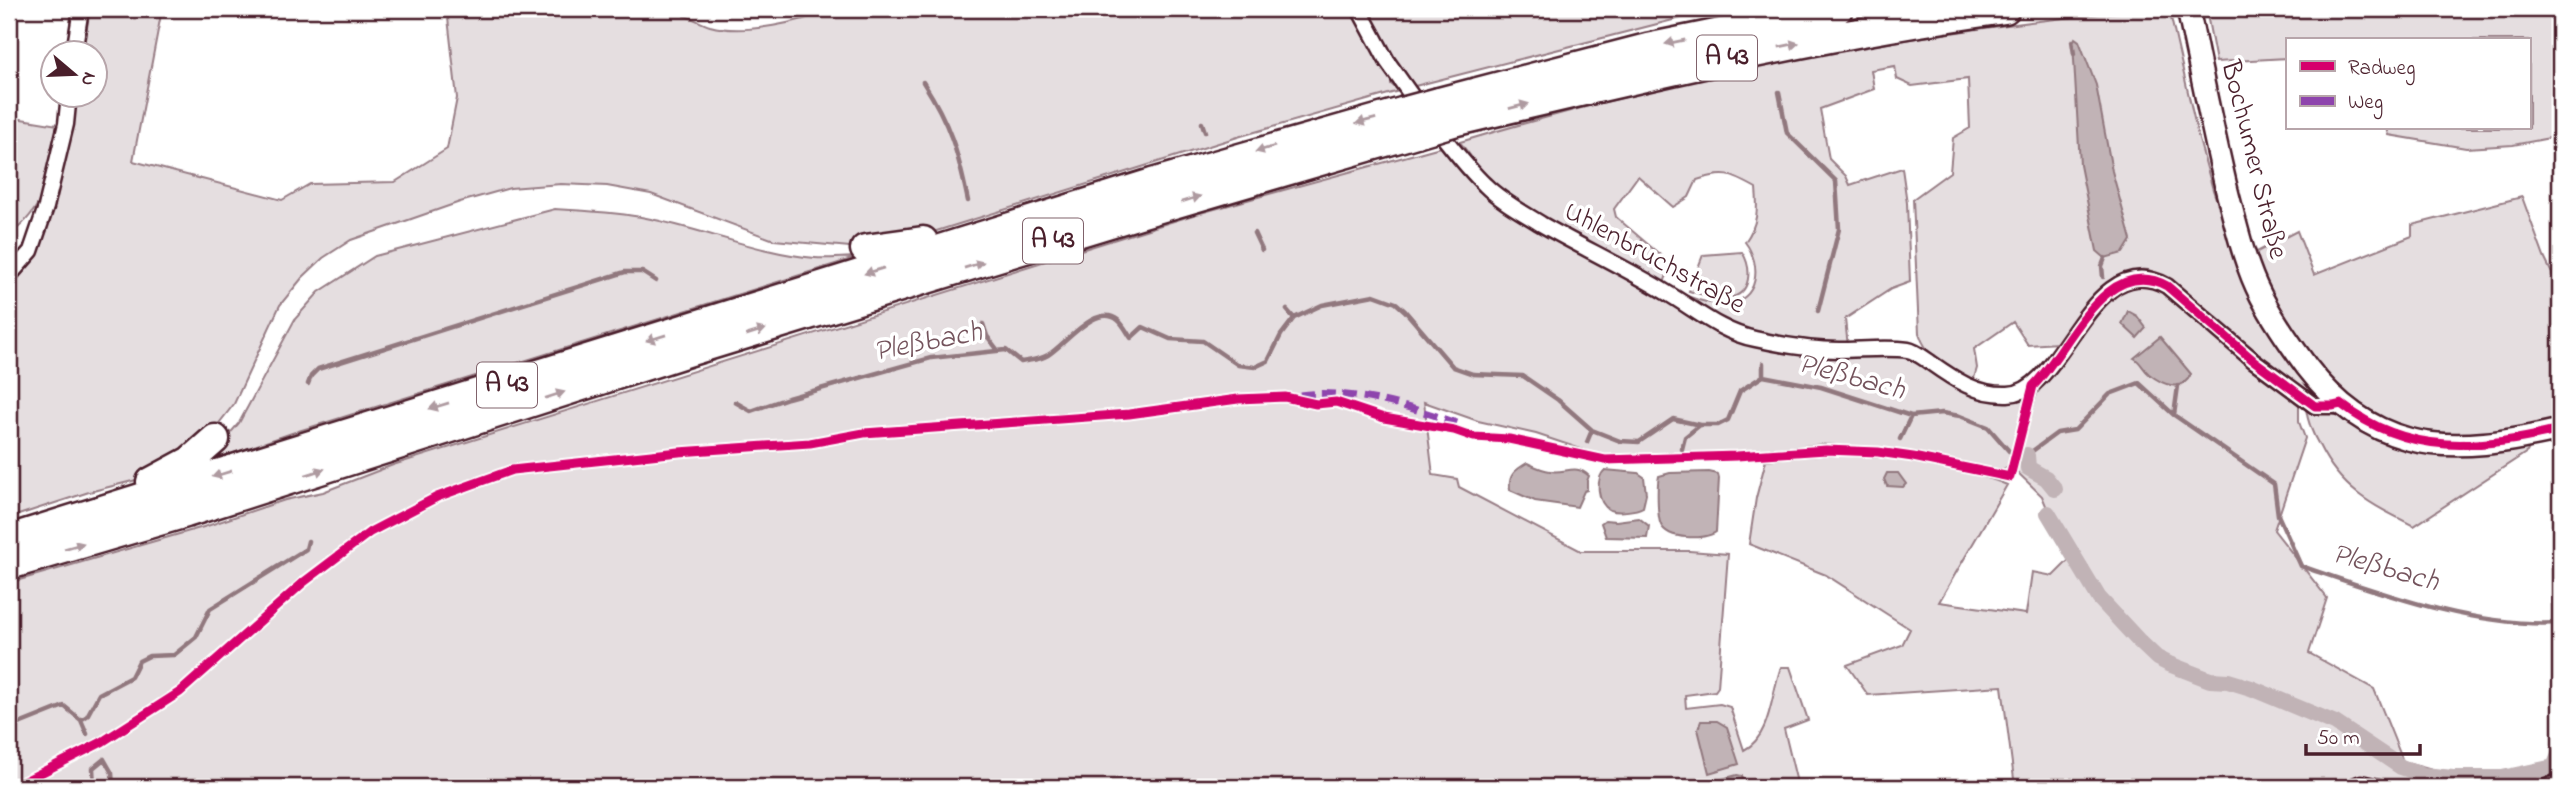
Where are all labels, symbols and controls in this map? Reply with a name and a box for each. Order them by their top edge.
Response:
one-way arrow [1664,36,1686,47]
road number: A 43 [1697,36,1757,80]
north arrow [38,38,108,108]
legend [2286,38,2530,130]
one-way arrow [1778,40,1800,51]
text: Radweg [2348,54,2415,86]
street label: Bochumer Straße [2208,55,2298,264]
text: N [73,68,103,89]
text: Weg [2348,88,2383,120]
one-way arrow [1508,100,1530,111]
one-way arrow [1355,116,1377,127]
one-way arrow [1254,145,1275,155]
street label: Uhlenbruchstraße [1556,192,1753,326]
one-way arrow [1181,193,1202,203]
road number: A 43 [1023,218,1083,264]
one-way arrow [963,259,984,270]
one-way arrow [863,266,884,276]
water label: Pleßbach [870,311,987,375]
one-way arrow [746,326,767,336]
one-way arrow [646,333,667,344]
water label: Pleßbach [1792,343,1910,414]
road number: A 43 [477,362,537,408]
one-way arrow [545,389,566,400]
one-way arrow [429,401,450,411]
one-way arrow [305,466,326,476]
one-way arrow [211,469,232,479]
water label: Pleßbach [2326,533,2444,605]
one-way arrow [64,541,85,551]
scale bar [2306,712,2420,756]
text: 50 m [2317,724,2360,754]

